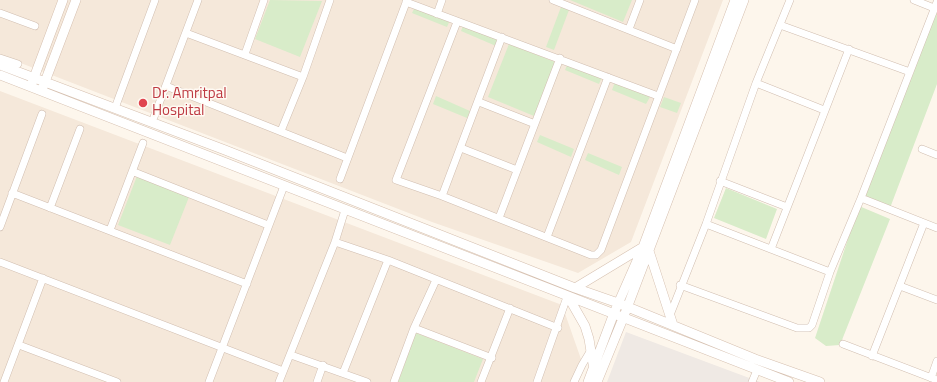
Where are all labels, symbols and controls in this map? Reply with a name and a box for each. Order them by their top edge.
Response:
place label: Dr. Amritpal Hospital [152,85,227,120]
marker: Dr. Amritpal Hospital [137,97,149,109]

